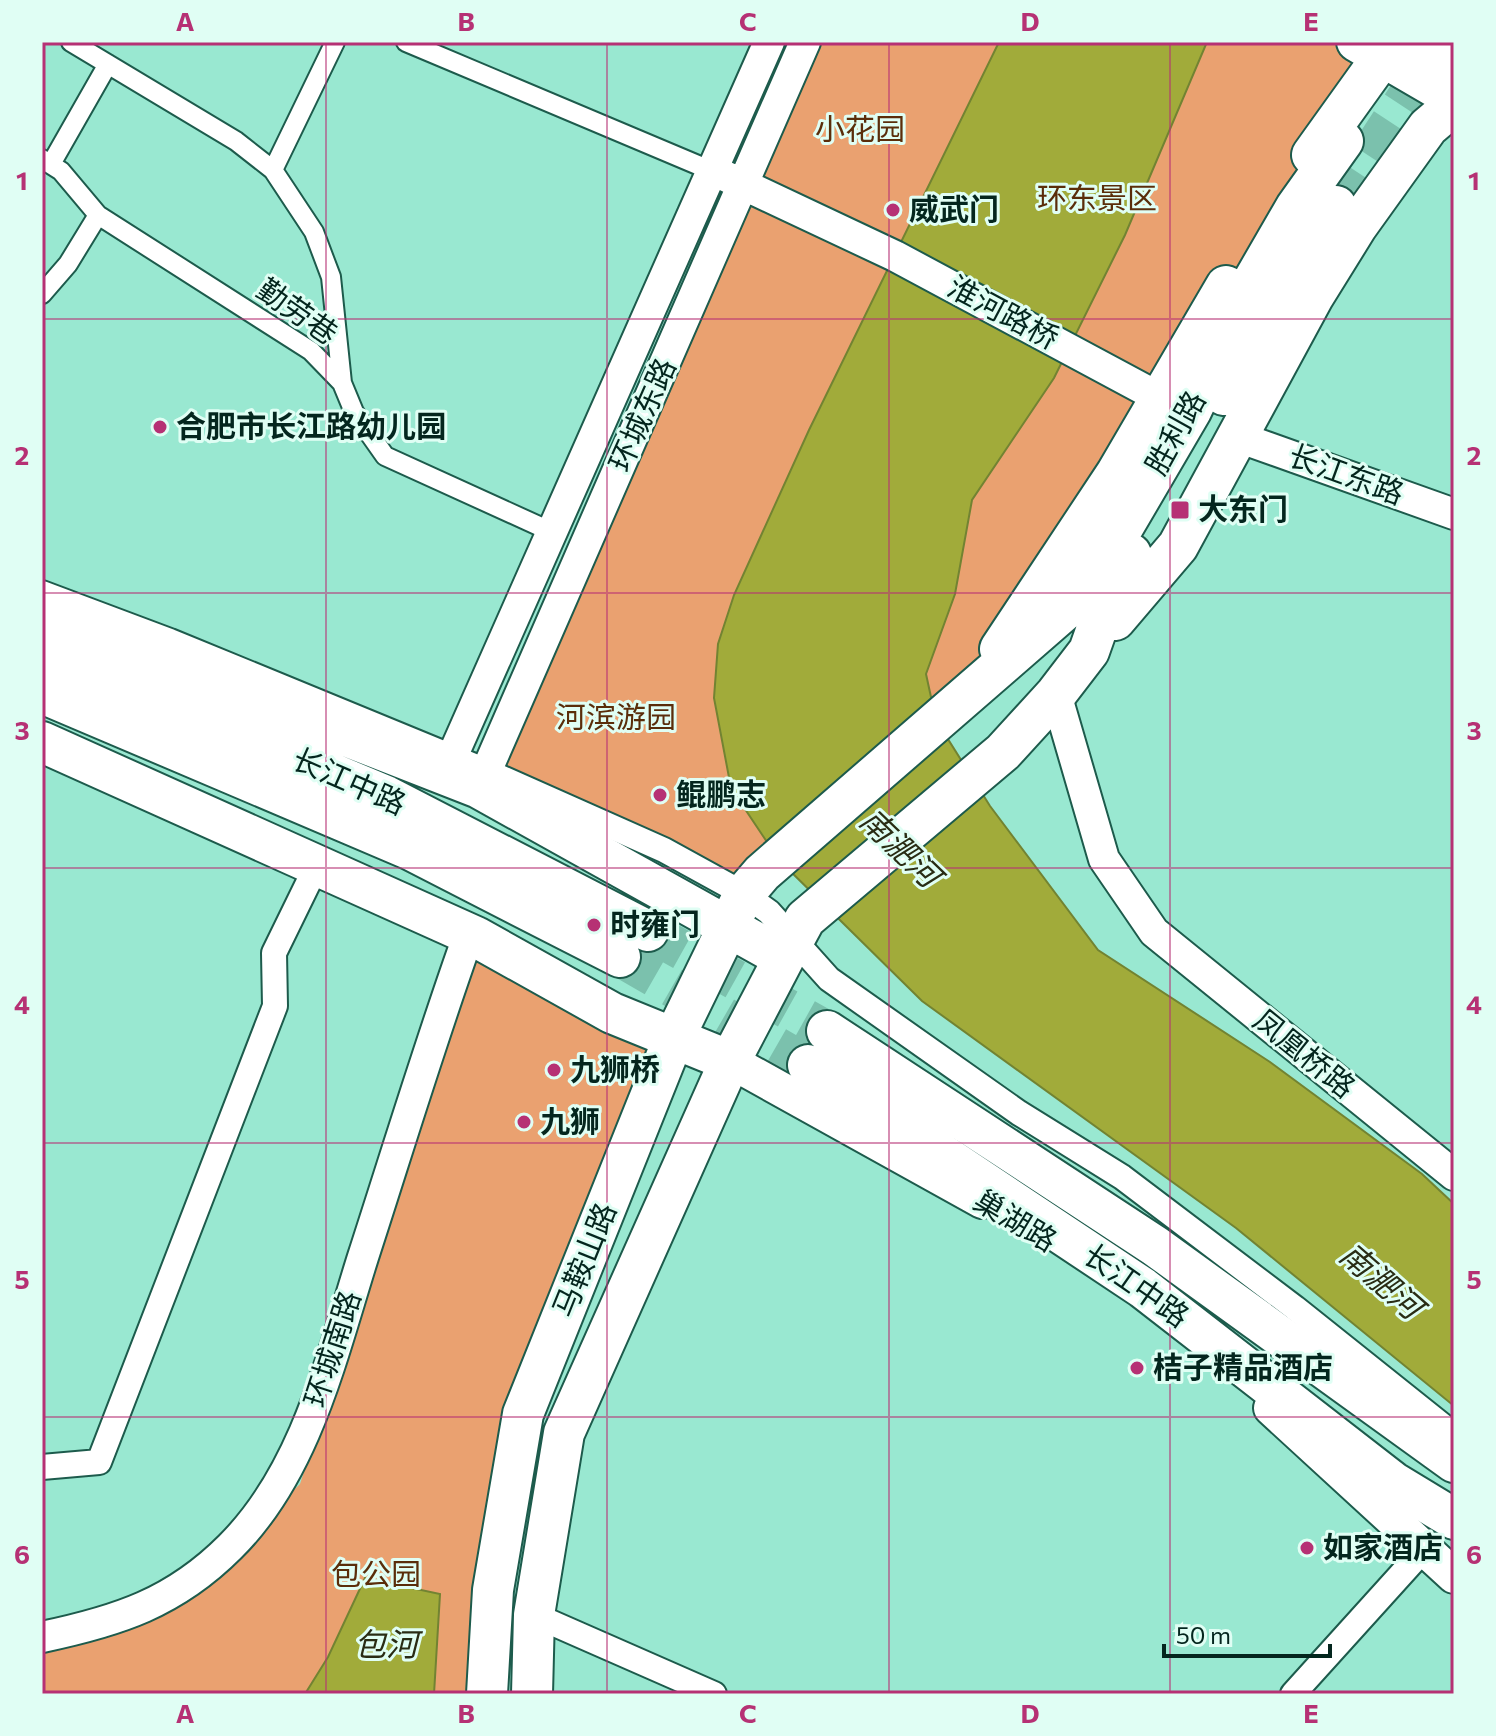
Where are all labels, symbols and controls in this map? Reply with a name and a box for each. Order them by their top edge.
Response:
text: A [176,5,195,36]
text: B [457,5,475,36]
text: C [739,5,757,36]
text: D [1020,5,1040,36]
text: E [1303,5,1319,36]
park label: 小花园 [815,109,905,146]
text: 1 [16,164,28,195]
text: 1 [1468,164,1480,195]
park label: 环东景区 [1037,178,1157,215]
place label: 威武门 [909,189,999,226]
marker: 威武门 [884,201,902,219]
street label: 淮河路桥 [943,266,1066,355]
street label: 勤劳巷 [251,269,346,351]
street label: 环城东路 [599,352,682,476]
street label: 胜利路 [1136,383,1212,480]
place label: 合肥市长江路幼儿园 [176,406,446,443]
marker: 合肥市长江路幼儿园 [151,418,169,436]
street label: 长江东路 [1284,435,1410,511]
text: 2 [15,439,29,470]
text: 2 [1467,439,1481,470]
place label: 大东门 [1198,489,1288,526]
marker: 大东门 [1169,499,1191,521]
park label: 河滨游园 [556,697,676,734]
text: 3 [14,714,30,745]
text: 3 [1466,714,1482,745]
street label: 长江中路 [288,738,412,821]
place label: 鲲鹏志 [676,774,766,811]
marker: 鲲鹏志 [651,786,669,804]
water label: 南淝河 [853,799,954,898]
place label: 时雍门 [610,904,700,941]
marker: 时雍门 [585,916,603,934]
text: 4 [14,988,30,1019]
text: 4 [1466,988,1482,1019]
street label: 凤凰桥路 [1247,1000,1364,1104]
place label: 九狮桥 [570,1049,660,1086]
marker: 九狮桥 [545,1061,563,1079]
place label: 九狮 [540,1101,600,1138]
marker: 九狮 [515,1113,533,1131]
street label: 巢湖路 [968,1180,1064,1258]
street label: 马鞍山路 [543,1197,622,1322]
water label: 南淝河 [1333,1233,1436,1330]
street label: 长江中路 [1078,1234,1197,1334]
text: 5 [14,1263,30,1294]
text: 5 [1466,1263,1482,1294]
street label: 环城南路 [294,1285,367,1411]
place label: 桔子精品酒店 [1153,1347,1333,1384]
marker: 桔子精品酒店 [1128,1359,1146,1377]
place label: 如家酒店 [1323,1527,1443,1564]
text: 6 [14,1538,30,1569]
text: 6 [1466,1538,1482,1569]
marker: 如家酒店 [1298,1539,1316,1557]
park label: 包公园 [331,1554,421,1591]
scale bar [1164,1608,1330,1658]
text: 50 m [1176,1620,1231,1649]
water label: 包河 [354,1623,424,1663]
text: A [176,1697,195,1728]
text: B [457,1697,475,1728]
text: C [739,1697,757,1728]
text: D [1020,1697,1040,1728]
text: E [1303,1697,1319,1728]

